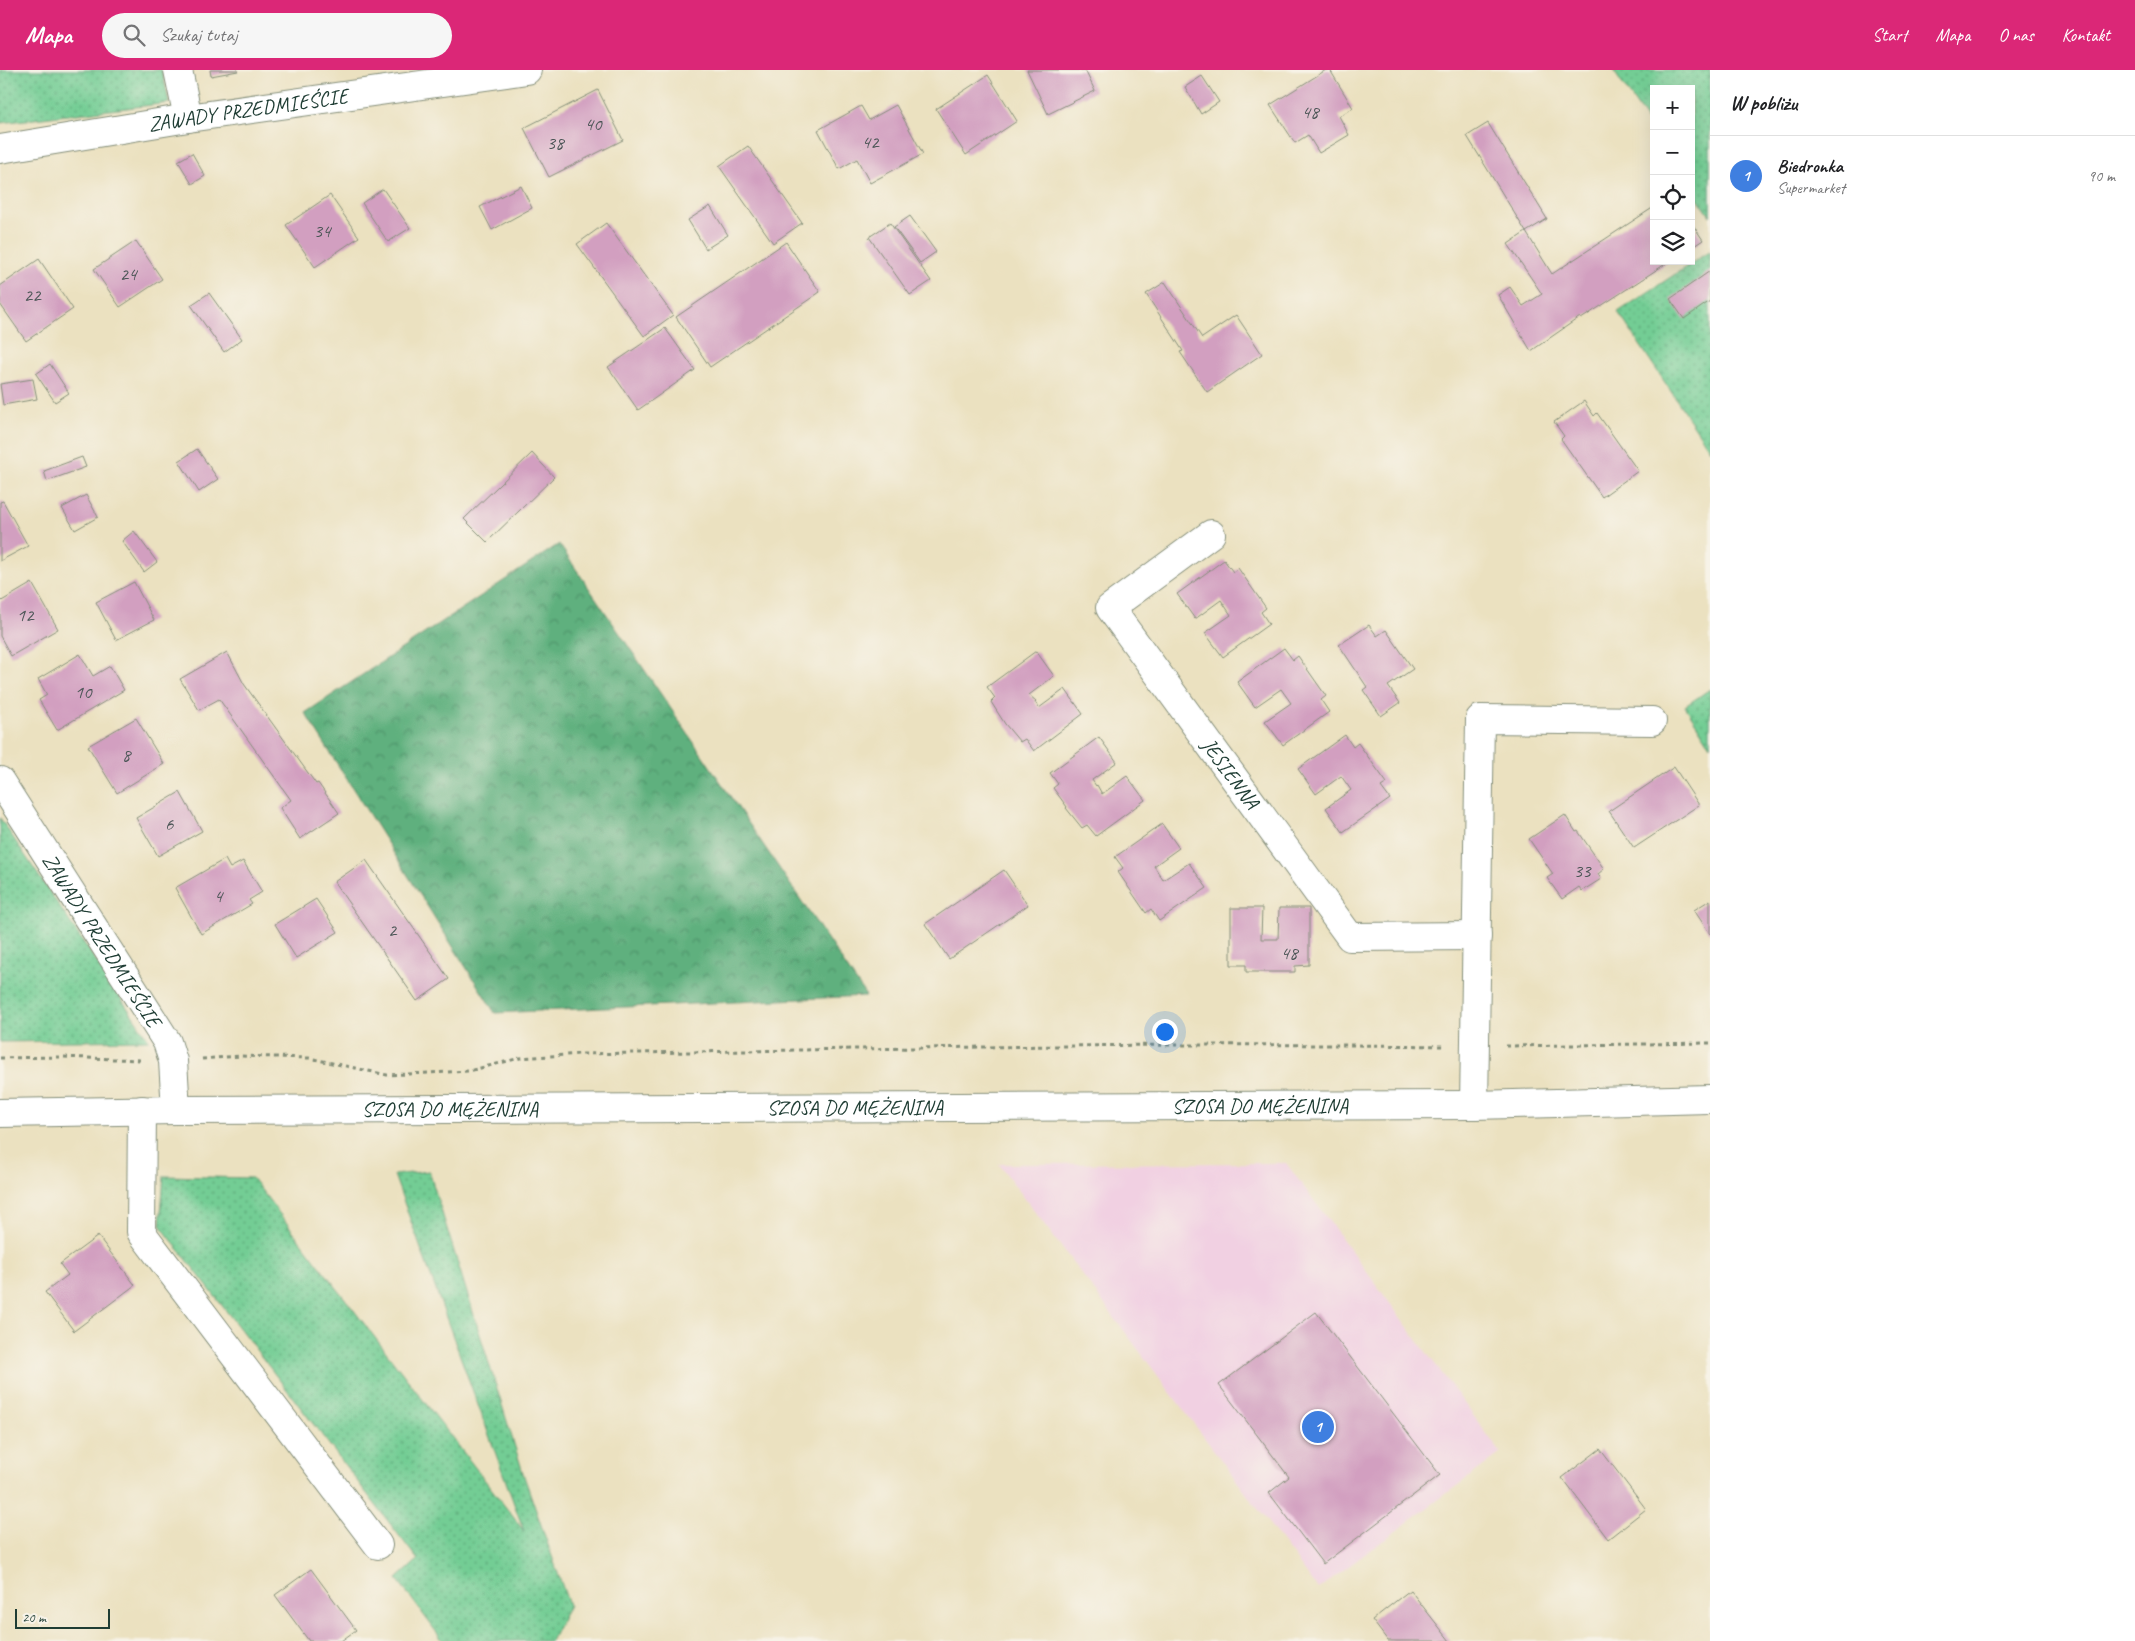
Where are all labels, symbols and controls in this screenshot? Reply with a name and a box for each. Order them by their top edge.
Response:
search box [102,13,452,58]
text: Mapa [25,20,72,50]
icon: search [120,21,148,49]
text: Szukaj tutaj [160,23,238,47]
text: Start [1872,24,1908,46]
text: Mapa [1936,24,1970,46]
text: O nas [1998,24,2034,46]
text: Kontakt [2062,24,2110,46]
street label: ZAWADY PRZEDMIEŚCIE [146,82,352,137]
map controls [1650,85,1695,265]
button: + [1650,85,1695,130]
text: W pobliżu [1730,90,1797,116]
house number: 48 [1301,100,1321,124]
house number: 40 [584,112,603,136]
house number: 42 [861,130,880,154]
button: − [1650,130,1695,175]
house number: 38 [546,131,566,155]
text: Biedronka [1777,154,1843,178]
text: 1 [1742,166,1750,186]
text: 90 m [2088,166,2115,186]
button: locate [1650,175,1695,220]
text: Supermarket [1777,178,1845,198]
house number: 34 [313,219,333,243]
button: layers [1650,220,1695,265]
house number: 24 [119,262,139,286]
house number: 22 [23,283,42,307]
house number: 12 [16,603,35,627]
house number: 10 [74,680,93,704]
street label: JESIENNA [1196,732,1266,815]
house number: 8 [122,743,133,767]
house number: 6 [165,812,175,836]
street label: ZAWADY PRZEDMIEŚCIE [37,848,168,1034]
house number: 33 [1573,859,1592,883]
house number: 4 [214,884,225,908]
house number: 2 [388,918,398,942]
house number: 48 [1280,941,1300,965]
your location [1152,1019,1178,1045]
street label: SZOSA DO MĘŻENINA [1172,1092,1349,1119]
street label: SZOSA DO MĘŻENINA [767,1094,944,1121]
street label: SZOSA DO MĘŻENINA [362,1096,539,1122]
pin: 1 [1302,1408,1334,1446]
scale bar [15,1606,110,1629]
text: 20 m [22,1609,46,1626]

